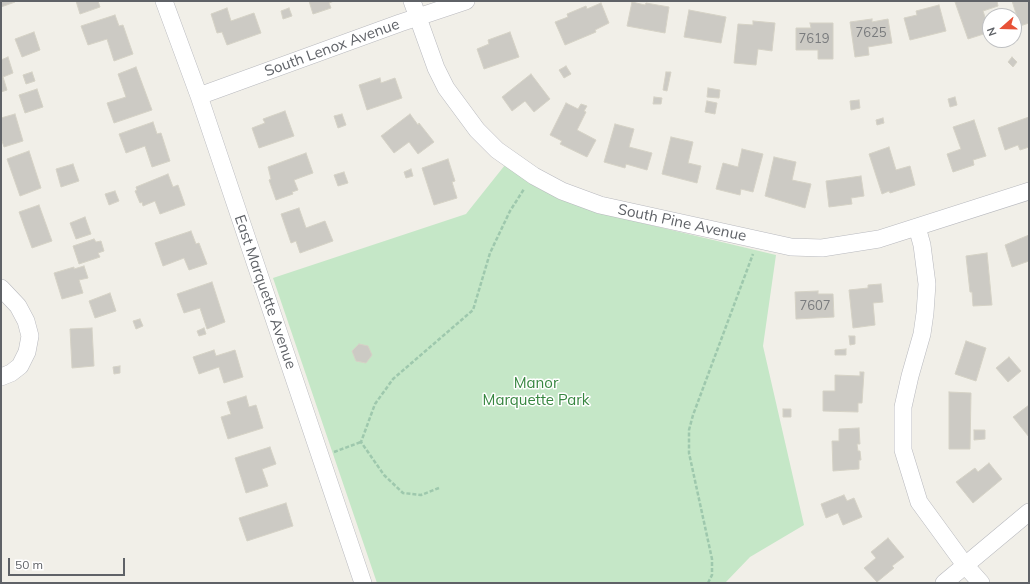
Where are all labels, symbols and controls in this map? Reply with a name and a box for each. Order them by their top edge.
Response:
north arrow [982,8,1022,48]
street label: South Lenox Avenue [262,15,402,81]
house number: 7625 [855,25,887,41]
text: N [984,25,1000,38]
house number: 7619 [798,31,830,47]
street label: South Pine Avenue [616,201,748,245]
street label: East Marquette Avenue [230,213,300,371]
house number: 7607 [799,298,831,314]
park label: Manor Marquette Park [483,374,589,409]
scale bar [10,550,127,576]
text: 50 m [15,557,43,572]

